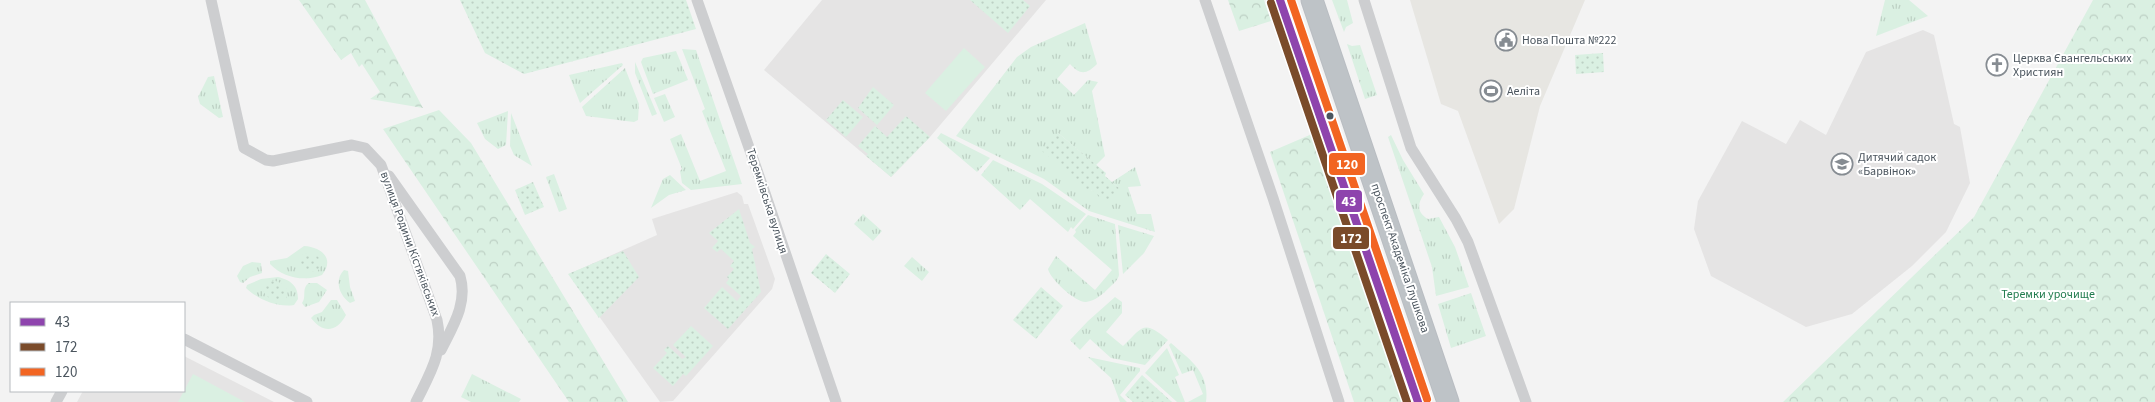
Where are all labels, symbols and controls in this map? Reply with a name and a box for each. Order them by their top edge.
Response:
public building icon: Нова Пошта №222 [1494,28,1518,52]
place label: Нова Пошта №222 [1522,32,1616,49]
place label: Церква Євангельських Християн [2013,50,2132,81]
church icon: Церква Євангельських Християн [1985,53,2009,77]
sports icon: Аеліта [1479,79,1503,103]
place label: Аеліта [1507,83,1540,100]
unlabelled marker [1325,111,1335,121]
street label: Теремківська вулиця [742,146,792,256]
place label: Дитячий садок «Барвінок» [1858,149,1936,180]
line badge: 120 [1328,152,1366,176]
school or university icon: Дитячий садок «Барвінок» [1830,152,1854,176]
text: 120 [1336,155,1358,175]
street label: вулиця Родини Кістяківських [376,169,444,319]
street label: проспект Академіка Глушкова [1366,181,1434,335]
line badge: 43 [1335,189,1363,213]
text: 43 [1342,192,1356,212]
line badge: 172 [1332,226,1370,250]
text: 172 [1340,229,1362,249]
park label: Теремки урочище [2001,286,2095,303]
legend [10,302,185,392]
text: 43 [55,312,70,333]
text: 172 [55,337,77,358]
text: 120 [55,362,77,383]

